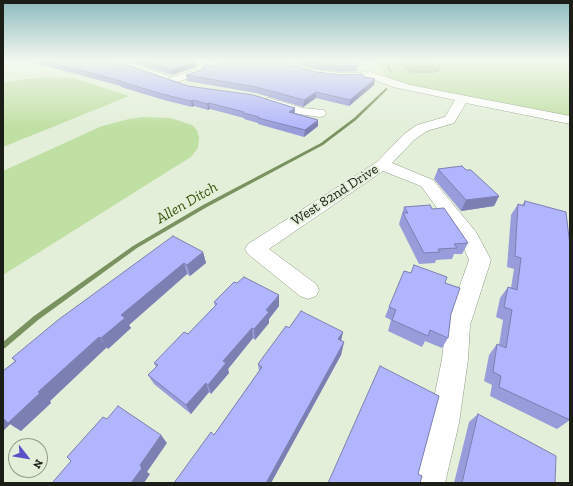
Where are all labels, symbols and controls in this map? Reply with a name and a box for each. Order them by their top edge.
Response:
street label: West 82nd Drive [288,161,382,229]
water label: Allen Ditch [153,178,221,228]
north arrow [8,438,48,478]
text: N [30,457,46,471]

